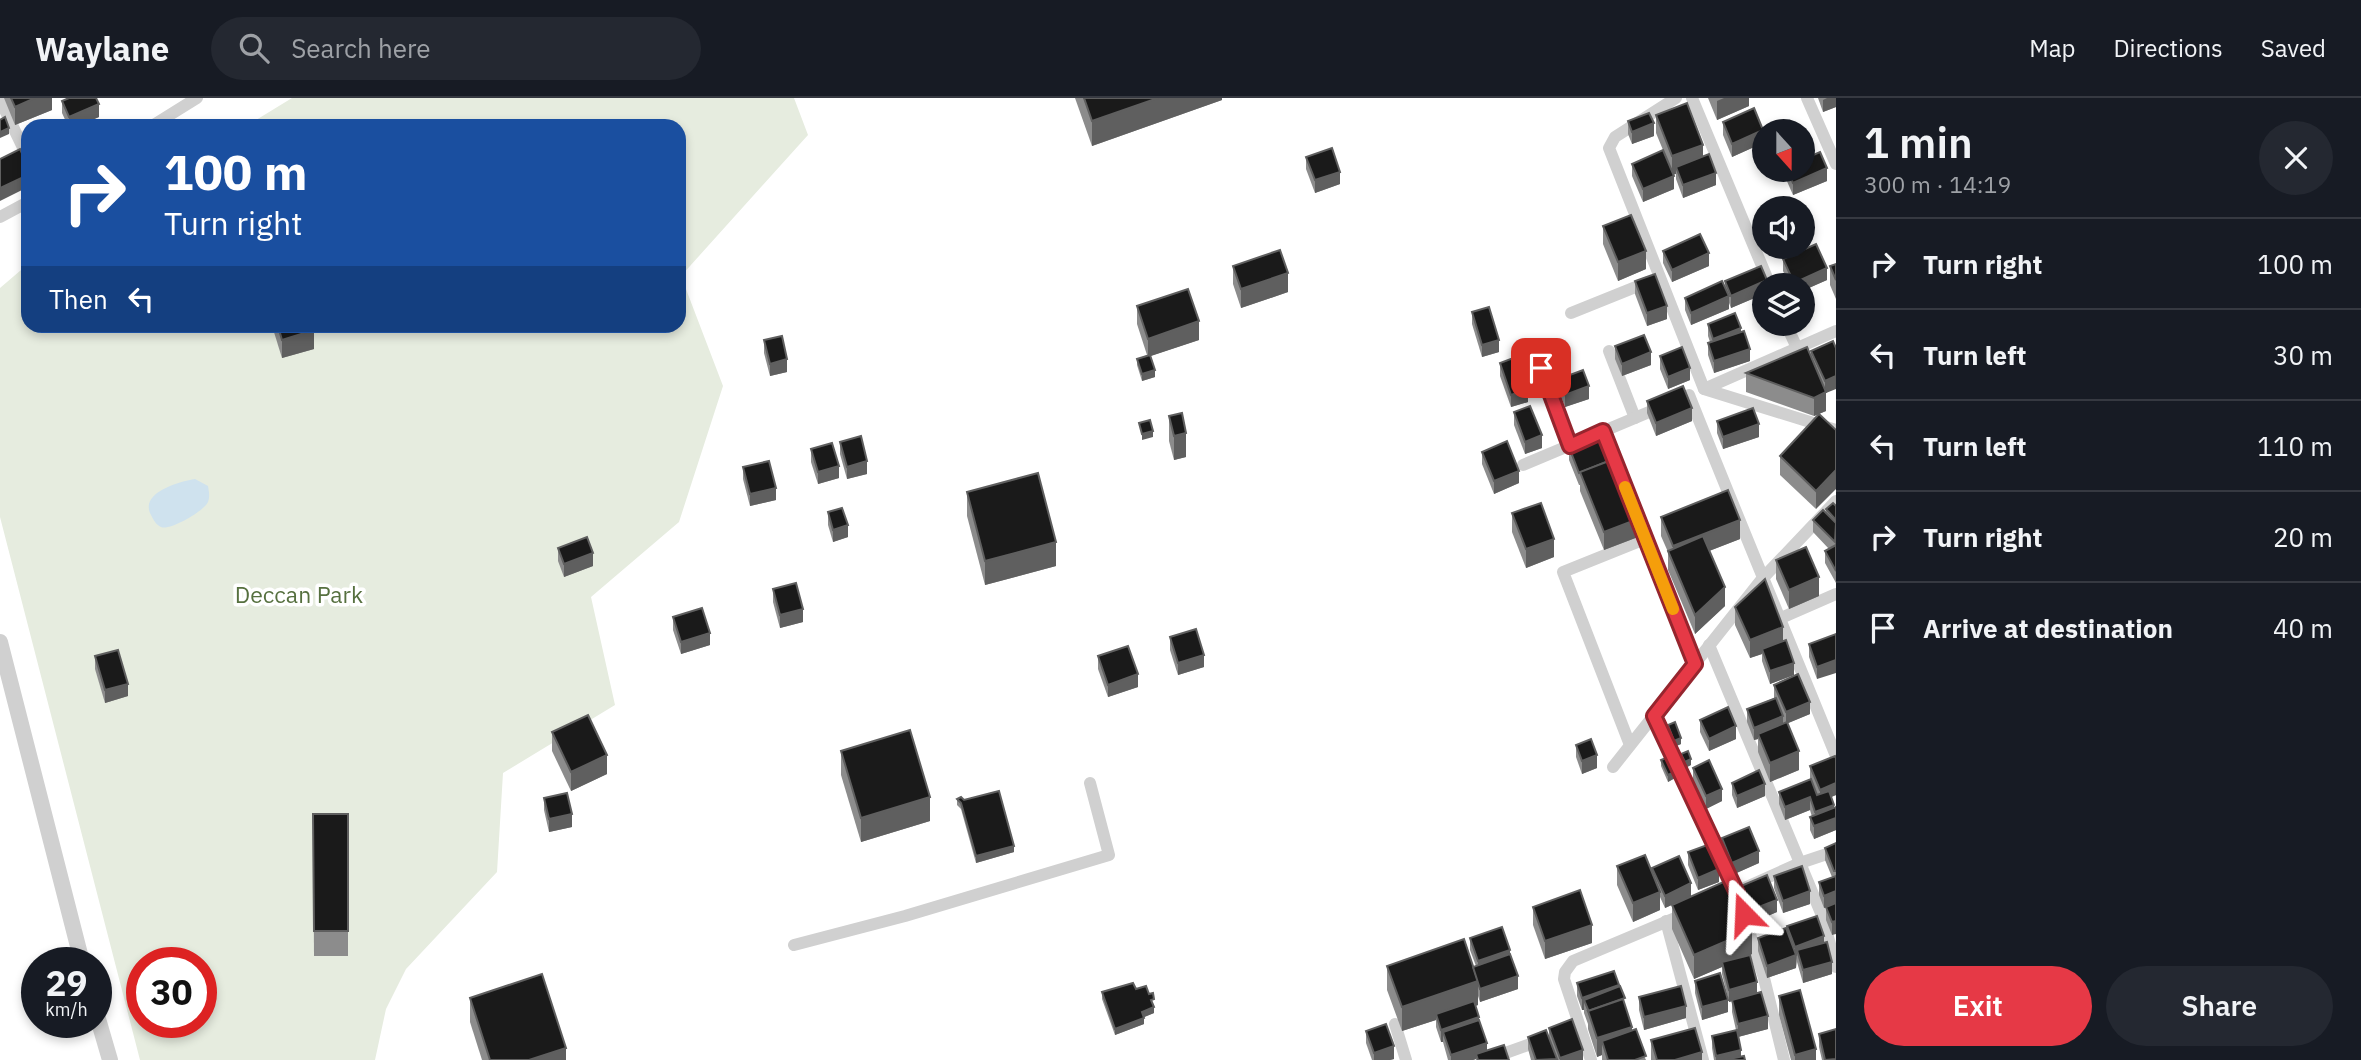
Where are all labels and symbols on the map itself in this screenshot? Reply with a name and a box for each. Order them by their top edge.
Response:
north arrow [1752,119,1815,182]
pin [1511,338,1571,398]
park label: Deccan Park [235,579,363,609]
position arrow [1707,877,1781,951]
speed limit sign: 30 [126,947,217,1038]

